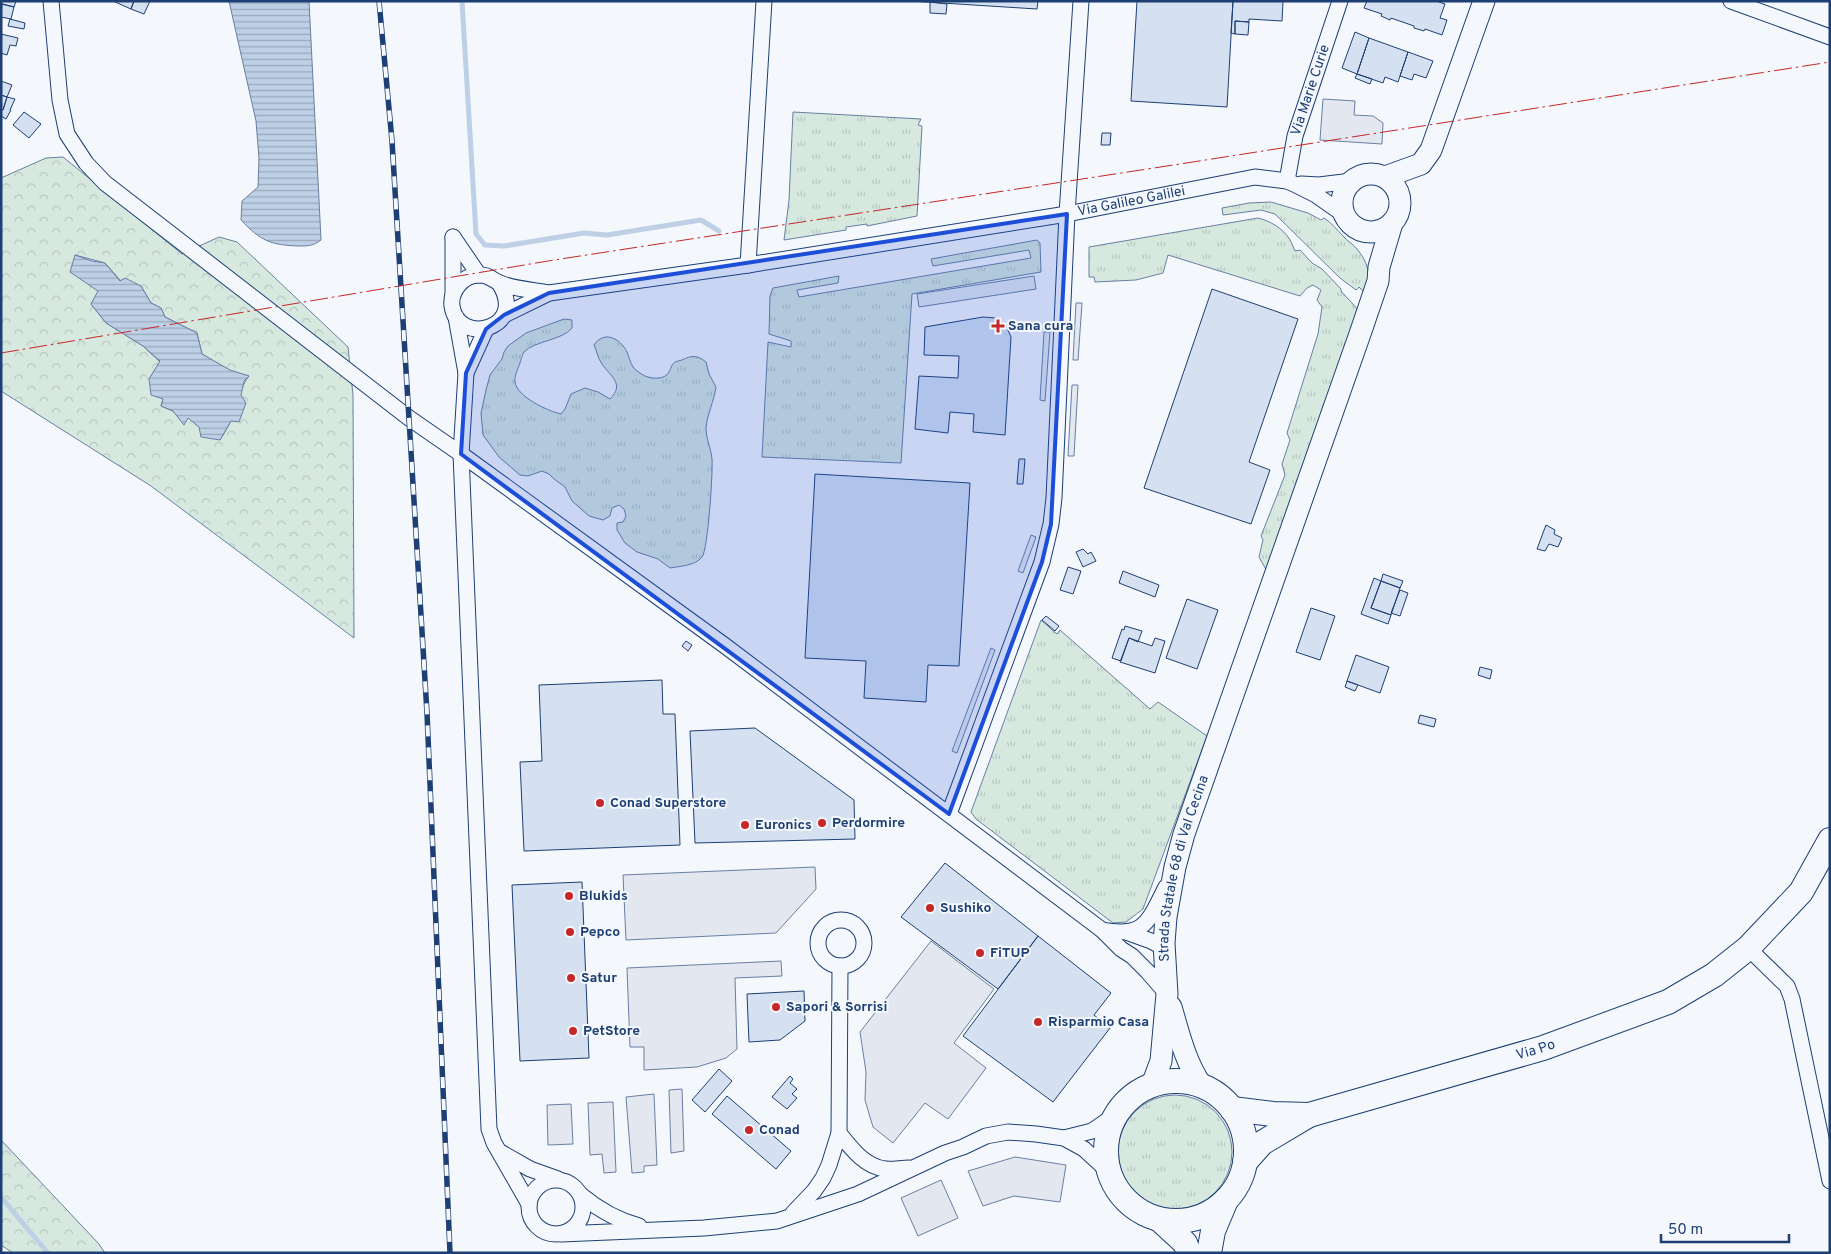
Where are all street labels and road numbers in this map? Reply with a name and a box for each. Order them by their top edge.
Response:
street label: Via Marie Curie [1287,42,1333,138]
street label: Via Galileo Galilei [1076,182,1187,220]
street label: Strada Statale 68 di Val Cecina [1155,773,1213,962]
street label: Via Po [1514,1036,1558,1064]

